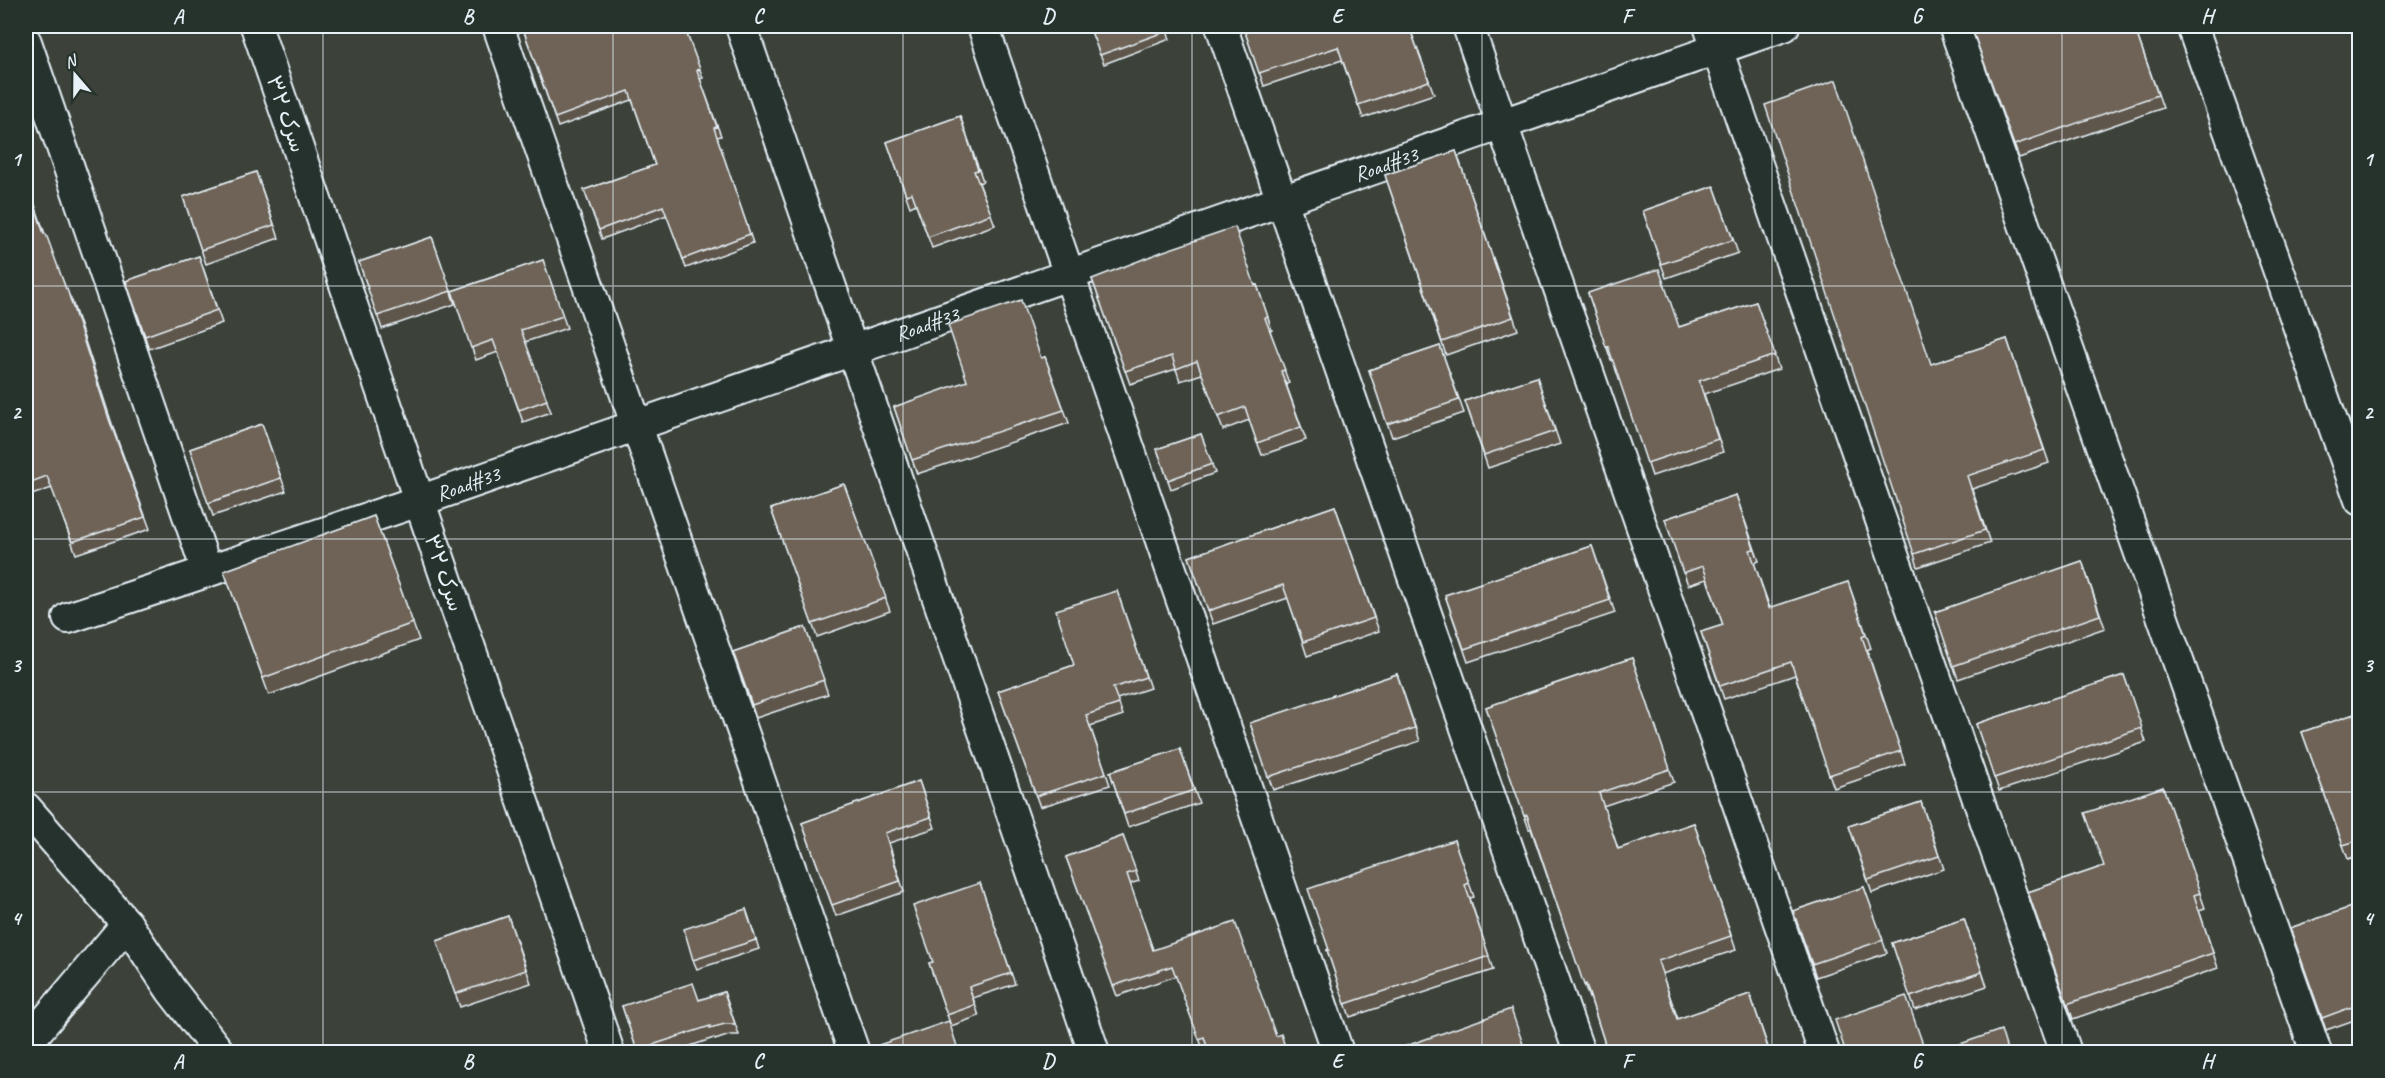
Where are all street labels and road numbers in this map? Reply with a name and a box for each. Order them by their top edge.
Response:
street label: سرک ۳۲ [261,72,311,156]
street label: Road#33 [1351,141,1423,188]
street label: Road#33 [892,301,964,347]
street label: Road#33 [433,460,505,507]
street label: سرک ۳۲ [419,531,469,615]

